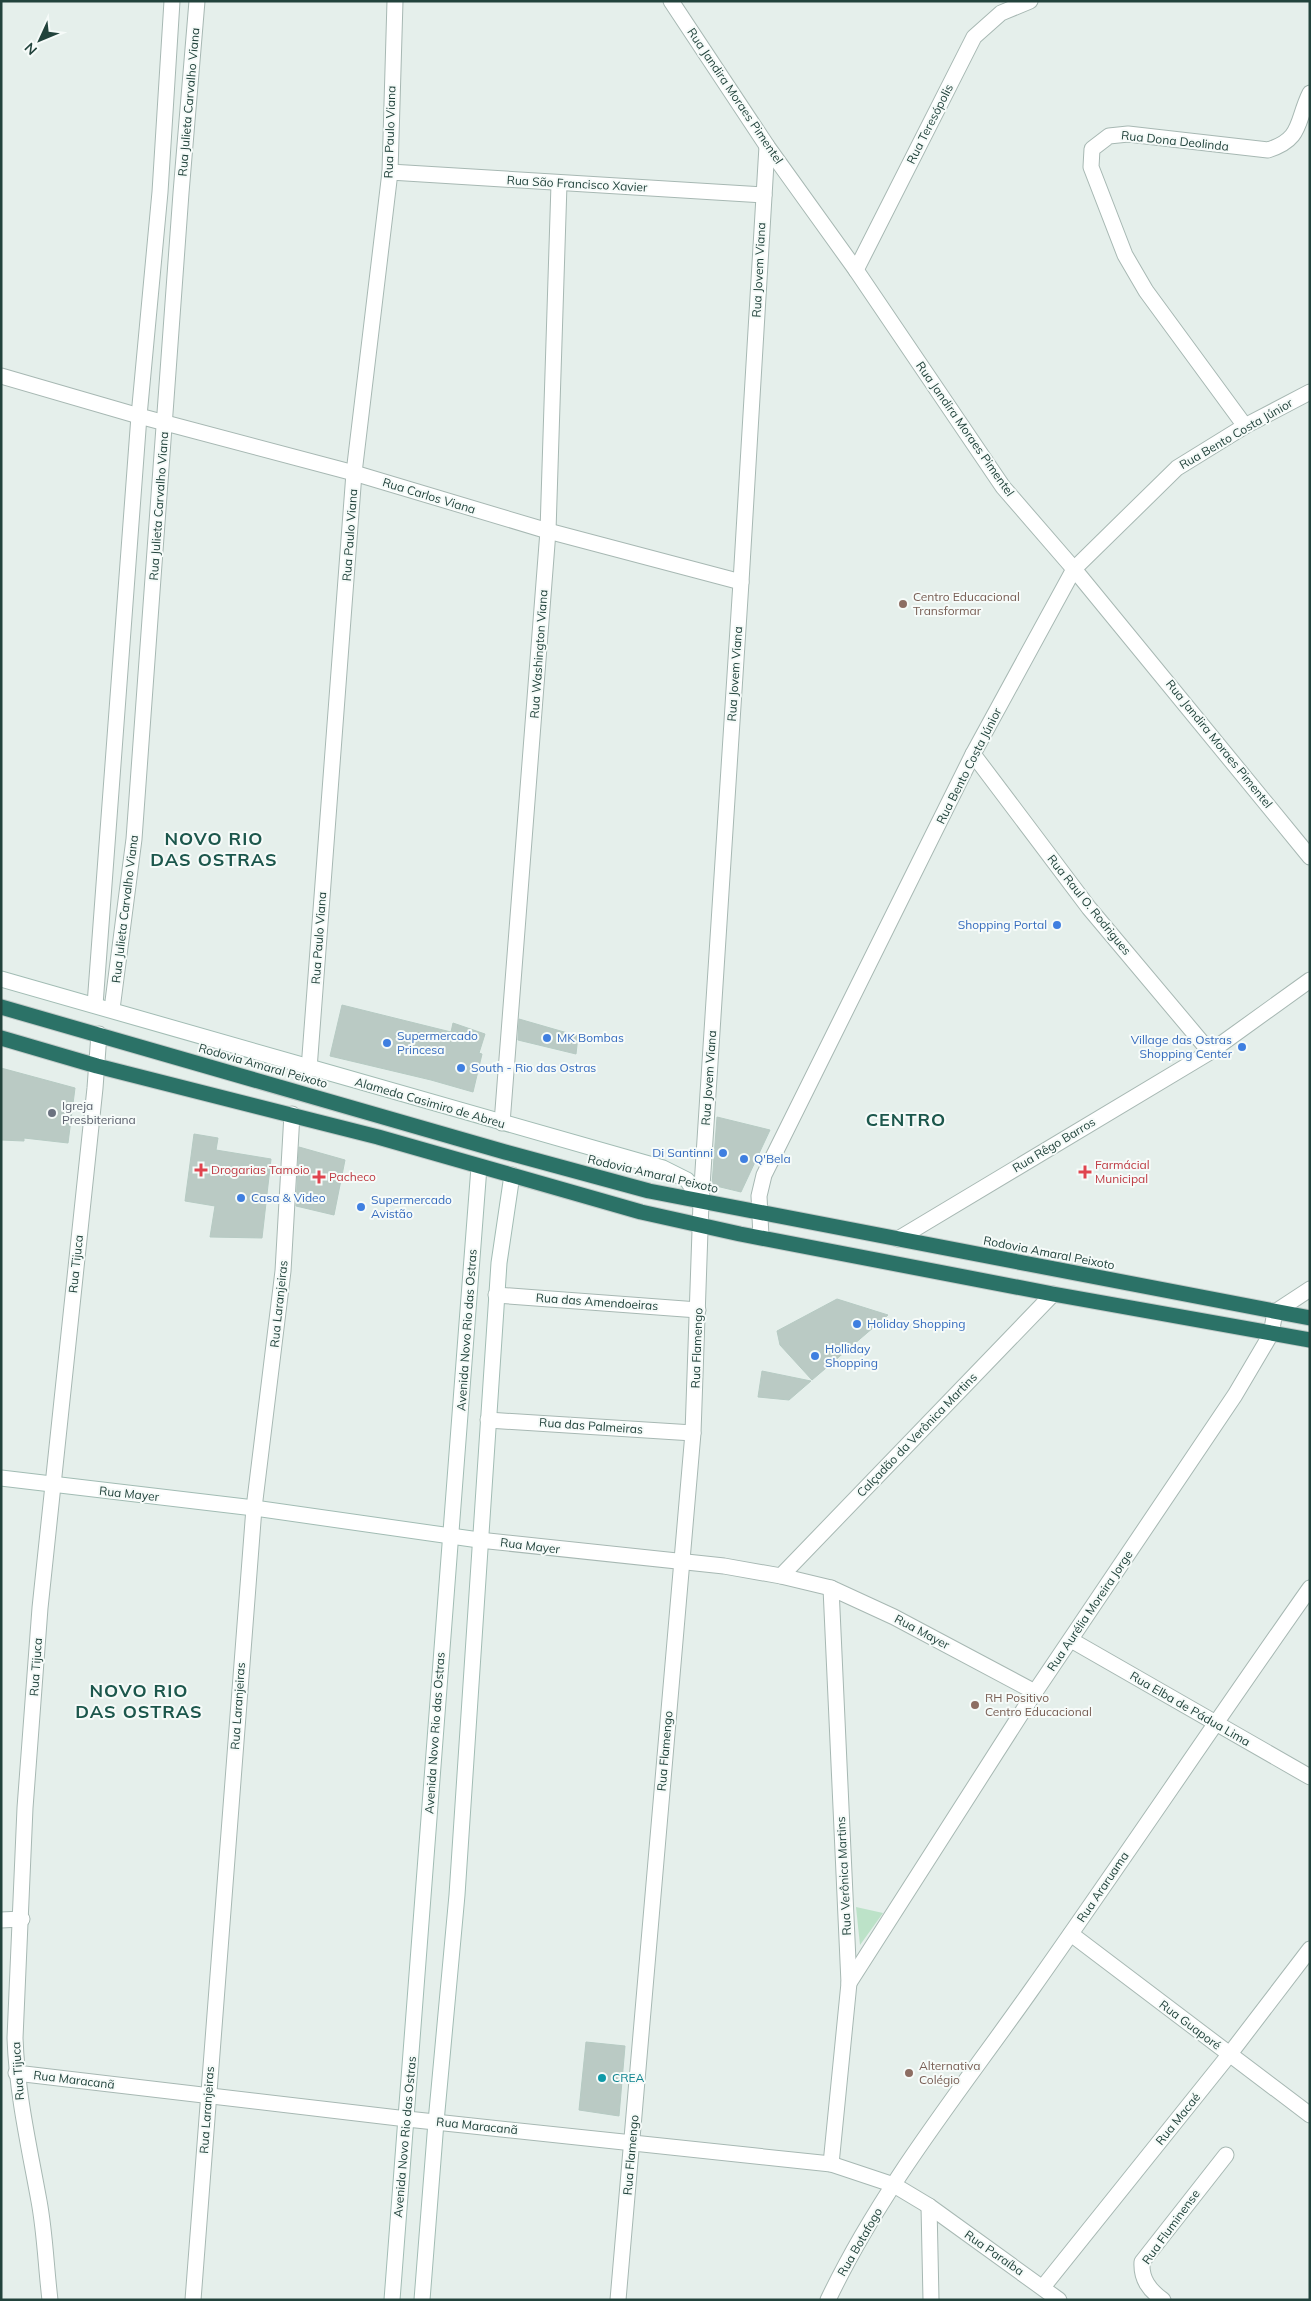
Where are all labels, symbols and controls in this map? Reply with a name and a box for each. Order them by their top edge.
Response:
north arrow [15,15,65,65]
street label: Rua Jandira Moraes Pimentel [684,25,787,167]
street label: Rua Julieta Carvalho Viana [175,27,202,177]
text: N [21,39,41,59]
street label: Rua Teresópolis [903,81,956,166]
street label: Rua Paulo Viana [380,85,399,179]
street label: Rua Dona Deolinda [1120,127,1230,154]
street label: Rua São Francisco Xavier [506,172,648,195]
street label: Rua Jovem Viana [749,222,768,318]
street label: Rua Jandira Moraes Pimentel [913,358,1018,499]
street label: Rua Bento Costa Júnior [1176,395,1296,472]
street label: Rua Julieta Carvalho Viana [146,431,171,581]
street label: Rua Carlos Viana [381,474,478,517]
street label: Rua Paulo Viana [339,488,360,582]
street label: Rua Washington Viana [527,589,550,719]
place label: Centro Educacional Transformar [913,589,1020,618]
marker: Centro Educacional Transformar [897,598,909,610]
street label: Rua Jovem Viana [724,626,745,722]
street label: Rua Jandira Moraes Pimentel [1163,676,1276,811]
street label: Rua Bento Costa Júnior [933,705,1005,826]
district label: NOVO RIO DAS OSTRAS [150,827,278,871]
street label: Rua Julieta Carvalho Viana [108,834,141,984]
street label: Rua Raul O. Rodrigues [1044,851,1134,958]
street label: Rua Paulo Viana [308,891,329,985]
place label: Shopping Portal [958,917,1047,932]
marker: Shopping Portal [1051,919,1063,931]
place label: Supermercado Princesa [397,1028,478,1057]
place label: MK Bombas [557,1030,624,1045]
street label: Rua Jovem Viana [698,1030,719,1126]
marker: MK Bombas [541,1032,553,1044]
place label: Village das Ostras Shopping Center [1131,1032,1233,1061]
marker: Supermercado Princesa [381,1037,393,1049]
street label: Rodovia Amaral Peixoto [197,1040,330,1091]
marker: Village das Ostras Shopping Center [1236,1041,1248,1053]
place label: South - Rio das Ostras [471,1060,596,1075]
marker: South - Rio das Ostras [455,1062,467,1074]
street label: Alameda Casimiro de Abreu [353,1074,507,1131]
place label: Igreja Presbiteriana [62,1098,136,1127]
marker: Igreja Presbiteriana [46,1107,58,1119]
district label: CENTRO [866,1108,946,1131]
street label: Rua Rêgo Barros [1009,1114,1098,1175]
place label: Di Santinni [652,1145,713,1160]
marker: Di Santinni [717,1147,729,1159]
street label: Rodovia Amaral Peixoto [586,1151,720,1196]
place label: Q'Bela [754,1151,791,1166]
marker: Q'Bela [738,1153,750,1165]
place label: Farmácial Municipal [1095,1157,1150,1186]
place label: Drogarias Tamoio [211,1162,310,1177]
marker: Drogarias Tamoio [195,1164,207,1176]
marker: Farmácial Municipal [1079,1166,1091,1178]
place label: Pacheco [329,1169,376,1184]
marker: Pacheco [313,1171,325,1183]
place label: Casa & Video [251,1190,326,1205]
marker: Casa & Video [235,1192,247,1204]
place label: Supermercado Avistão [371,1192,452,1221]
marker: Supermercado Avistão [355,1201,367,1213]
street label: Rodovia Amaral Peixoto [982,1232,1116,1273]
street label: Rua Tijuca [65,1234,86,1294]
street label: Avenida Novo Rio das Ostras [453,1249,480,1411]
street label: Rua Laranjeiras [266,1260,291,1348]
street label: Rua das Amendoeiras [535,1290,659,1313]
street label: Rua Flamengo [688,1307,705,1388]
place label: Holiday Shopping [867,1316,966,1331]
marker: Holiday Shopping [851,1318,863,1330]
place label: Holliday Shopping [825,1341,878,1370]
marker: Holliday Shopping [809,1350,821,1362]
street label: Calçadão da Verônica Martins [853,1369,980,1500]
street label: Rua das Palmeiras [539,1414,643,1437]
street label: Rua Mayer [98,1483,160,1504]
street label: Rua Mayer [499,1534,561,1557]
street label: Rua Aurélia Moreira Jorge [1044,1547,1136,1674]
street label: Rua Mayer [892,1611,953,1653]
street label: Rua Tijuca [26,1637,45,1697]
street label: Avenida Novo Rio das Ostras [421,1652,448,1814]
street label: Rua Laranjeiras [227,1662,248,1750]
street label: Rua Elba de Pádua Lima [1127,1668,1253,1749]
district label: NOVO RIO DAS OSTRAS [75,1679,203,1723]
place label: RH Positivo Centro Educacional [985,1690,1092,1719]
marker: RH Positivo Centro Educacional [969,1699,981,1711]
street label: Rua Flamengo [654,1710,675,1792]
street label: Rua Verônica Martins [833,1816,854,1936]
street label: Rua Araruama [1073,1848,1132,1925]
street label: Rua Guaporé [1157,1997,1224,2053]
street label: Rua Tijuca [8,2041,27,2101]
street label: Avenida Novo Rio das Ostras [390,2055,419,2218]
place label: Alternativa Colégio [919,2058,980,2087]
street label: Rua Laranjeiras [196,2066,217,2154]
street label: Rua Maracanã [33,2067,116,2092]
marker: Alternativa Colégio [903,2067,915,2079]
place label: CREA [612,2070,644,2085]
marker: CREA [596,2072,608,2084]
street label: Rua Macaé [1152,2090,1203,2148]
street label: Rua Maracanã [436,2114,519,2137]
street label: Rua Flamengo [620,2114,641,2196]
street label: Rua Fluminense [1138,2186,1203,2267]
street label: Rua Botafogo [834,2205,885,2279]
street label: Rua Paraíba [962,2227,1027,2279]

